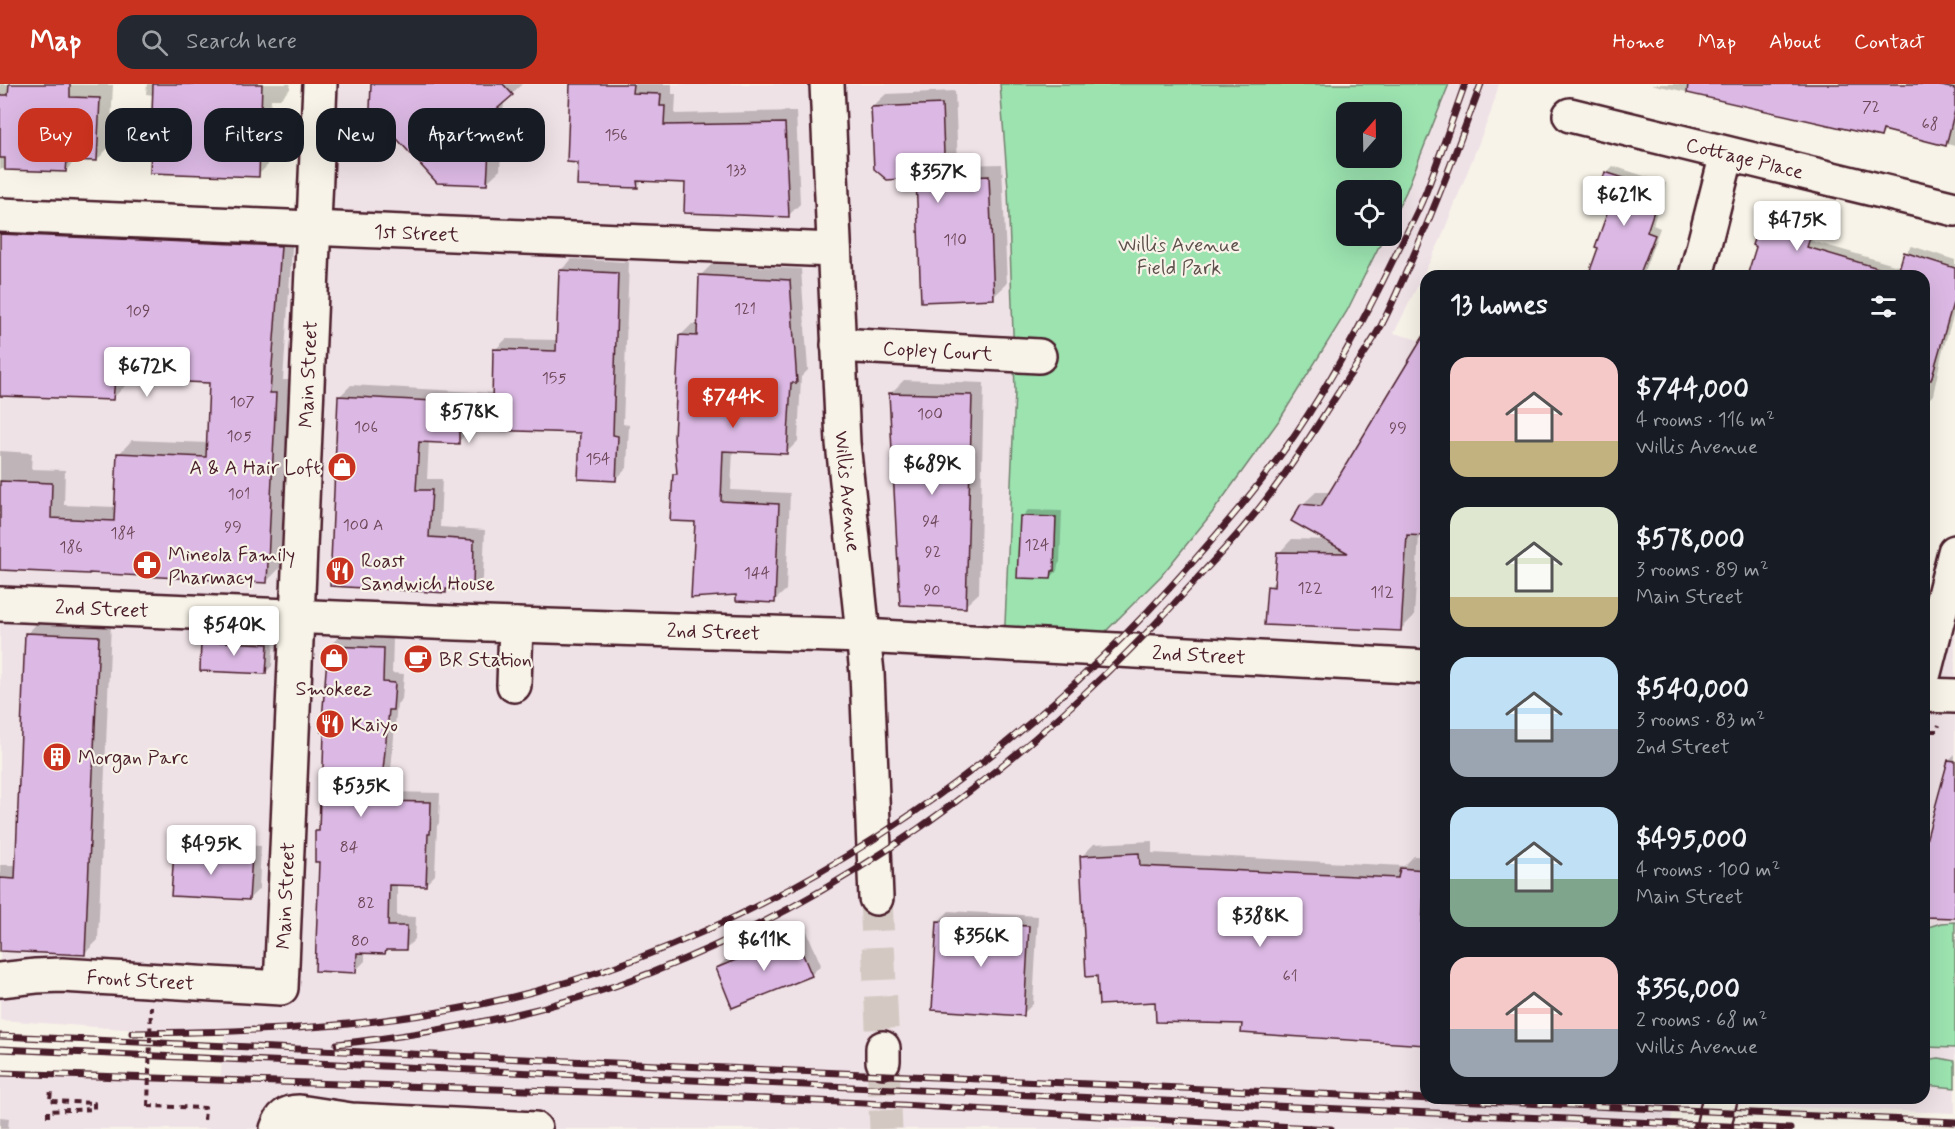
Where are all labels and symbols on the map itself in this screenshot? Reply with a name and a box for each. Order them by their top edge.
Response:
house number: 72 [1862,97,1880,118]
north arrow [1336,102,1402,168]
house number: 68 [1922,114,1938,135]
house number: 156 [604,125,628,146]
street label: Cottage Place [1683,132,1806,187]
pin: $357K [896,153,980,204]
house number: 133 [726,160,747,181]
pin: $621K [1582,176,1666,227]
pin: $475K [1755,201,1839,252]
street label: 1st Street [373,219,460,249]
house number: 110 [943,230,967,251]
park label: Willis Avenue Field Park [1118,232,1240,282]
house number: 121 [734,299,756,320]
house number: 109 [126,301,150,322]
street label: Main Street [293,320,325,429]
street label: Copley Court [882,335,994,368]
pin: $672K [105,347,189,398]
house number: 155 [542,368,566,389]
pin: $744K [691,378,775,429]
house number: 107 [229,392,255,413]
pin: $578K [427,393,511,444]
house number: 100 [917,404,943,425]
house number: 106 [354,417,378,438]
house number: 99 [1389,418,1407,439]
house number: 105 [226,426,252,447]
street label: Willis Avenue [827,430,866,554]
pin: $689K [890,445,974,496]
house number: 154 [585,449,611,470]
shop icon: A & A Hair Loft [326,451,358,483]
place label: A & A Hair Loft [189,455,321,482]
house number: 101 [228,484,250,505]
house number: 94 [922,511,940,532]
house number: 100 A [343,515,383,536]
house number: 99 [224,517,242,538]
house number: 184 [110,523,136,544]
house number: 124 [1024,535,1050,556]
house number: 186 [59,537,83,558]
place label: Mineola Family Pharmacy [168,542,295,592]
house number: 92 [925,542,941,563]
place label: Roast Sandwich House [361,548,495,598]
pharmacy icon: Mineola Family Pharmacy [131,549,163,581]
restaurant icon: Roast Sandwich House [324,555,356,587]
house number: 144 [744,563,770,584]
house number: 122 [1297,578,1323,599]
house number: 90 [923,580,941,601]
house number: 112 [1370,582,1394,603]
street label: 2nd Street [54,594,149,625]
pin: $540K [192,606,276,657]
street label: 2nd Street [666,618,761,648]
street label: 2nd Street [1151,640,1246,672]
shop icon: Smokeez [318,642,350,674]
cafe icon: BR Station [402,643,434,675]
place label: BR Station [439,647,532,674]
place label: Smokeez [296,676,373,703]
restaurant icon: Kaiyo [314,708,346,740]
place label: Kaiyo [351,712,398,739]
building icon: Morgan Parc [41,741,73,773]
place label: Morgan Parc [78,745,188,773]
pin: $535K [319,767,403,818]
pin: $495K [169,825,253,876]
house number: 84 [340,837,359,858]
street label: Main Street [271,841,302,950]
house number: 82 [357,893,375,914]
pin: $388K [1218,897,1302,948]
pin: $356K [939,917,1023,968]
pin: $611K [722,921,806,972]
house number: 80 [351,931,369,952]
street label: Front Street [86,964,195,998]
house number: 61 [1282,966,1298,987]

